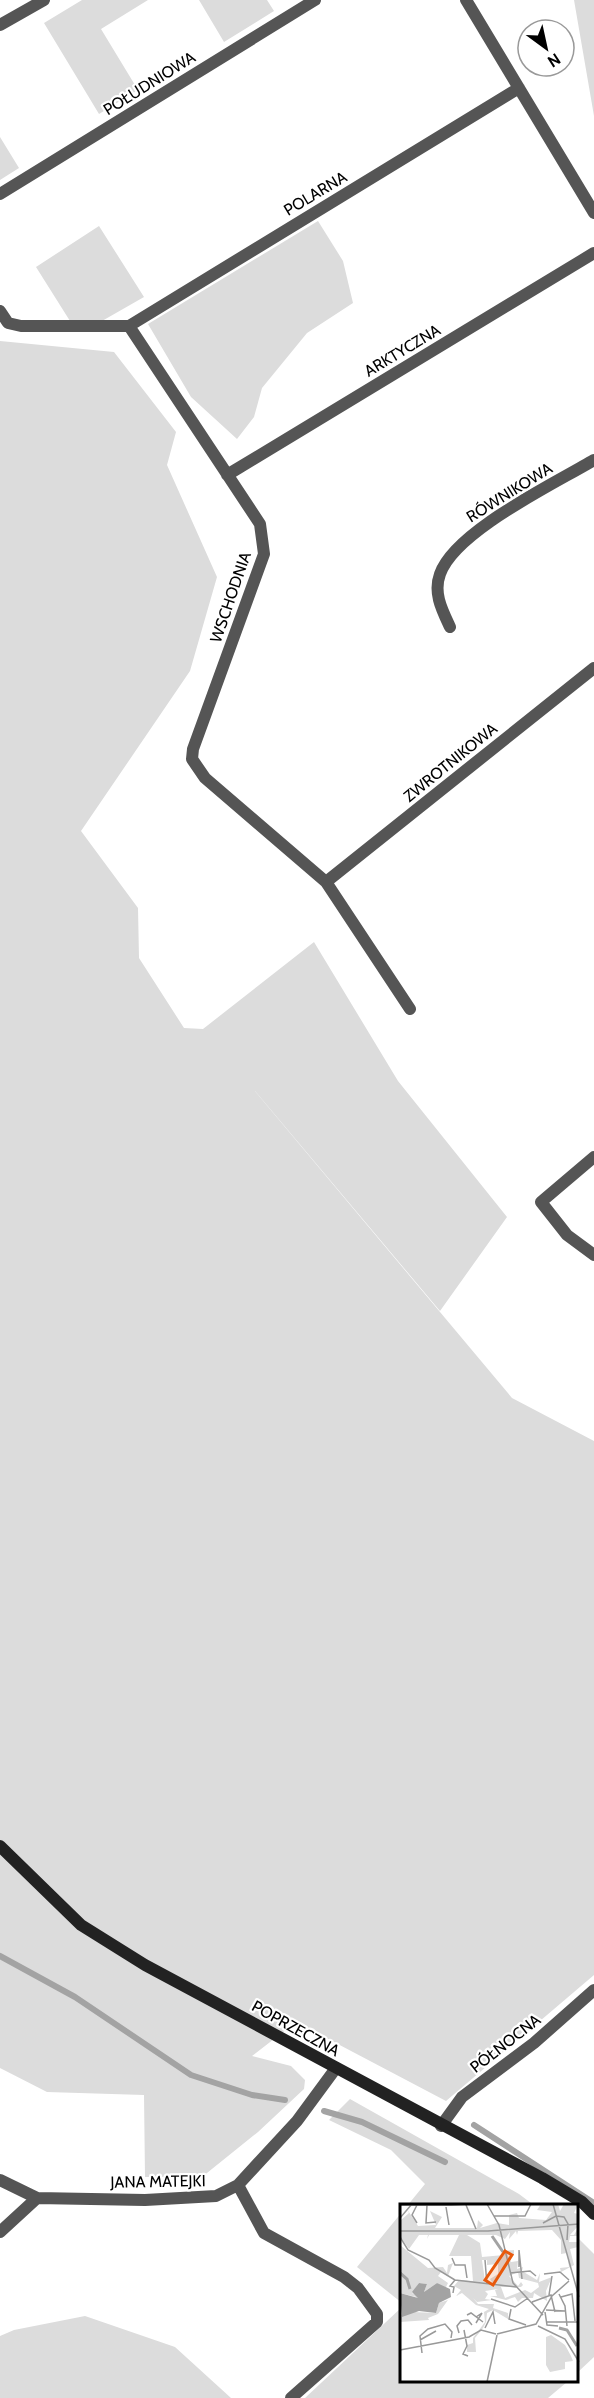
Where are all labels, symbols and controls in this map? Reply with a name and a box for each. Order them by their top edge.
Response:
north arrow [516,18,576,78]
street label: POŁUDNIOWA [100,48,199,119]
text: N [544,49,564,71]
street label: POLARNA [280,167,350,220]
street label: ARKTYCZNA [361,320,444,381]
street label: RÓWNIKOWA [463,458,556,526]
street label: WSCHODNIA [206,549,255,645]
street label: ZWROTNIKOWA [400,719,501,806]
street label: POPRZECZNA [249,1996,343,2060]
street label: PÓŁNOCNA [466,2010,544,2077]
street label: JANA MATEJKI [109,2171,206,2192]
inset map [400,2204,579,2383]

